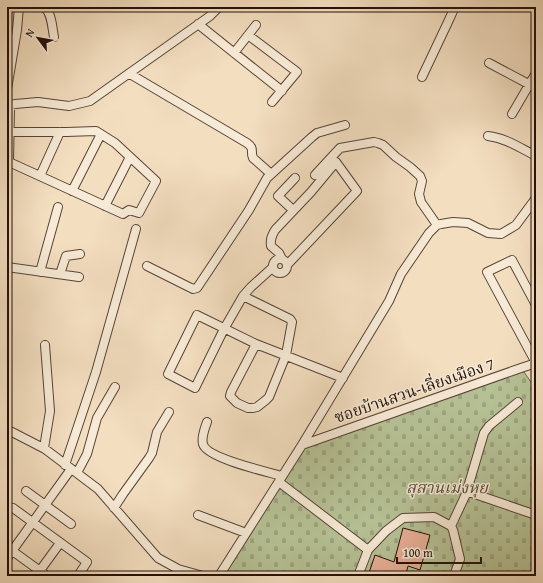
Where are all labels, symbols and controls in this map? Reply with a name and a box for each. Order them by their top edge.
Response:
north arrow [18,18,58,58]
text: N [21,25,39,40]
street label: ซอยบ้านสวน-เลี่ยงเมือง 7 [331,351,498,429]
park label: สุสานเม่งหุย [406,475,489,499]
scale bar [397,539,481,565]
text: 100 m [403,544,433,561]

